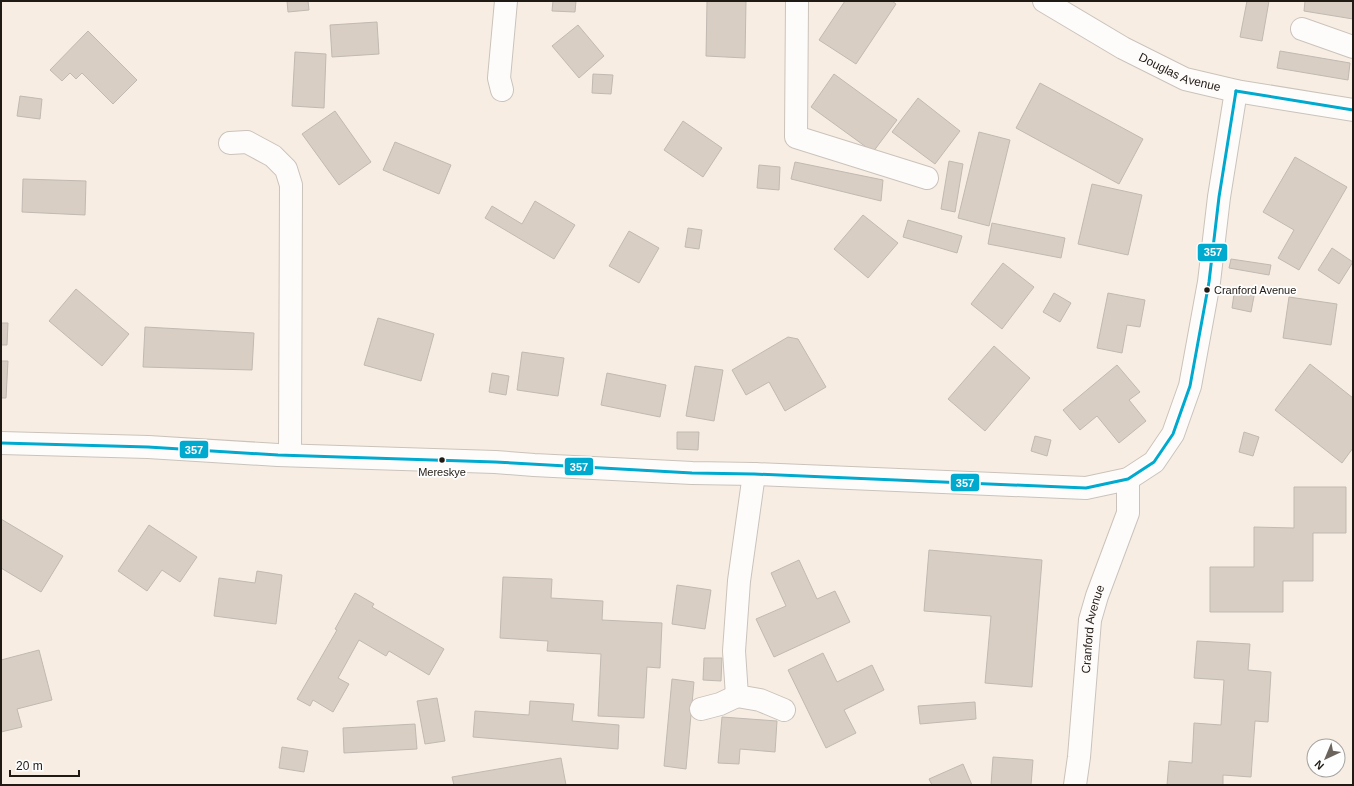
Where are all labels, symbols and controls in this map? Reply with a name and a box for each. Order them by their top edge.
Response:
street label: Douglas Avenue [1136,50,1222,94]
line badge: 357 [1197,243,1228,262]
text: 357 [1204,246,1222,258]
place label: Cranford Avenue [1214,284,1296,296]
marker: Cranford Avenue [1202,285,1212,295]
line badge: 357 [179,440,209,459]
text: 357 [185,444,203,456]
marker: Mereskye [437,455,447,465]
line badge: 357 [564,457,594,476]
text: 357 [570,461,588,473]
place label: Mereskye [418,466,466,478]
line badge: 357 [950,473,980,492]
text: 357 [956,477,974,489]
street label: Cranford Avenue [1079,583,1108,674]
north arrow [1306,738,1346,778]
scale bar [10,752,79,778]
text: N [1312,758,1326,772]
text: 20 m [16,759,43,773]

